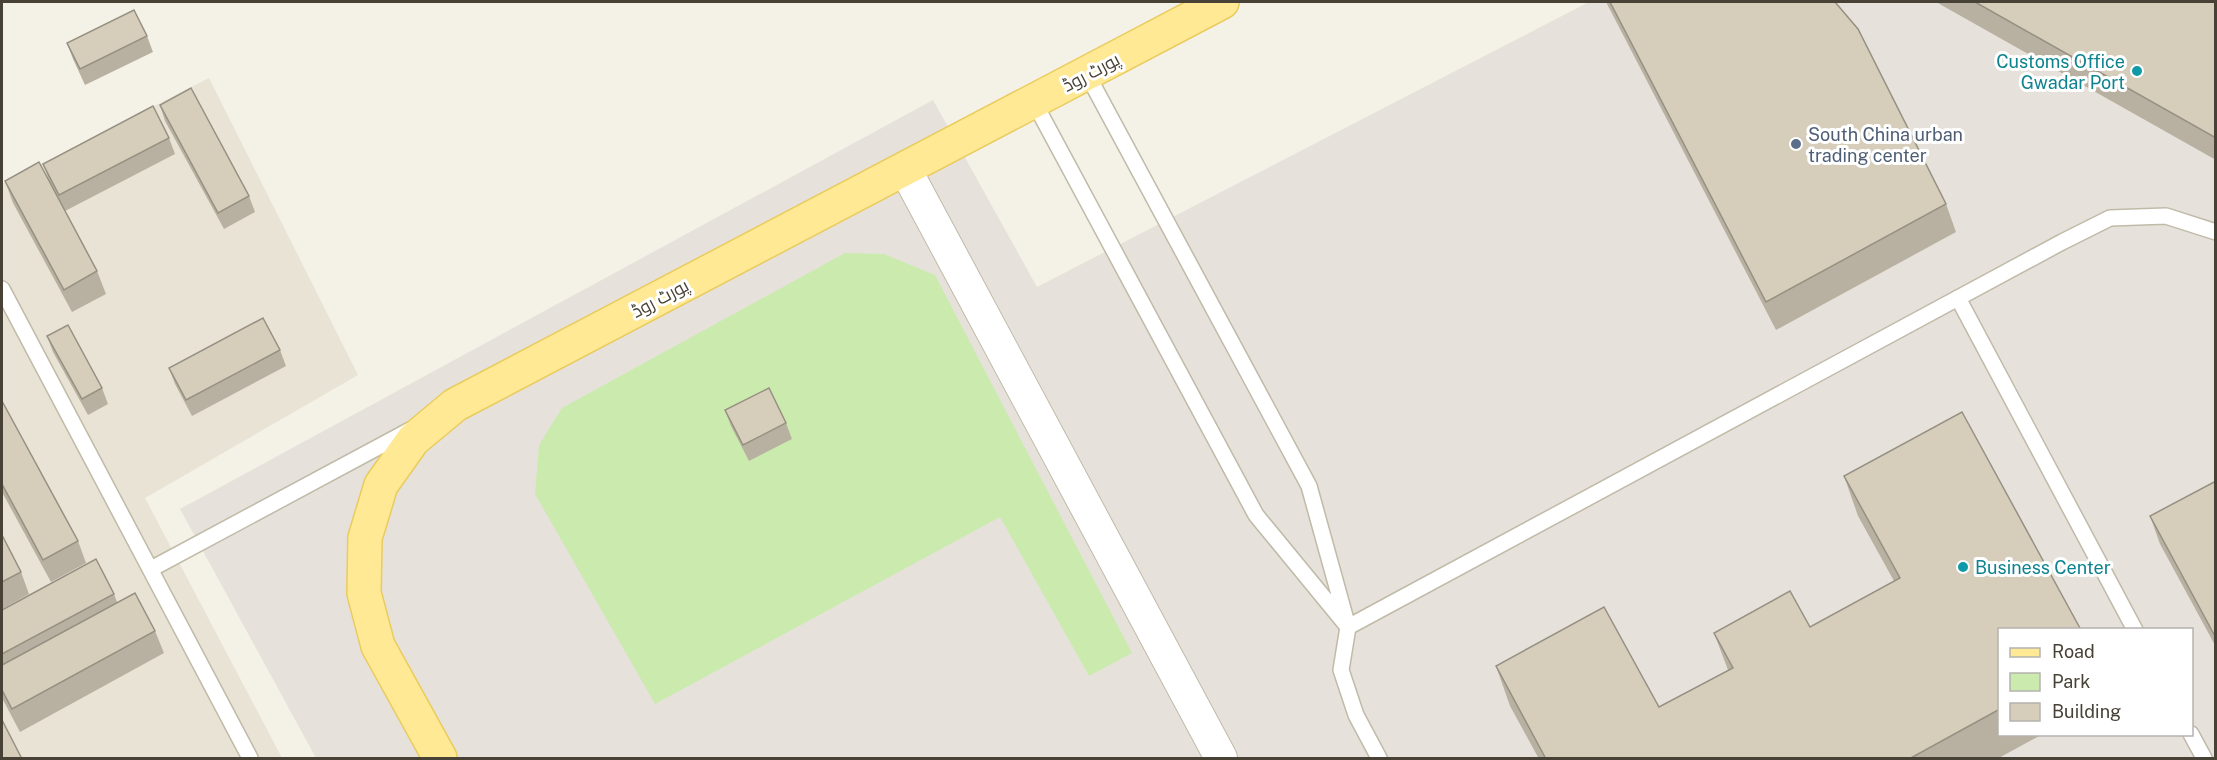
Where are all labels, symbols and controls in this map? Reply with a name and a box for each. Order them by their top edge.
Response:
street label: پورٹ روڈ [1059,48,1124,98]
place label: Customs Office Gwadar Port [1996,51,2125,93]
marker: Customs Office Gwadar Port [2130,64,2144,78]
place label: South China urban trading center [1808,124,1963,166]
marker: South China urban trading center [1789,137,1803,151]
street label: پورٹ روڈ [628,274,693,324]
place label: Business Center [1975,557,2111,578]
marker: Business Center [1956,560,1970,574]
legend [1998,628,2193,736]
text: Road [2052,641,2095,662]
text: Park [2052,671,2090,692]
text: Building [2052,701,2121,722]

